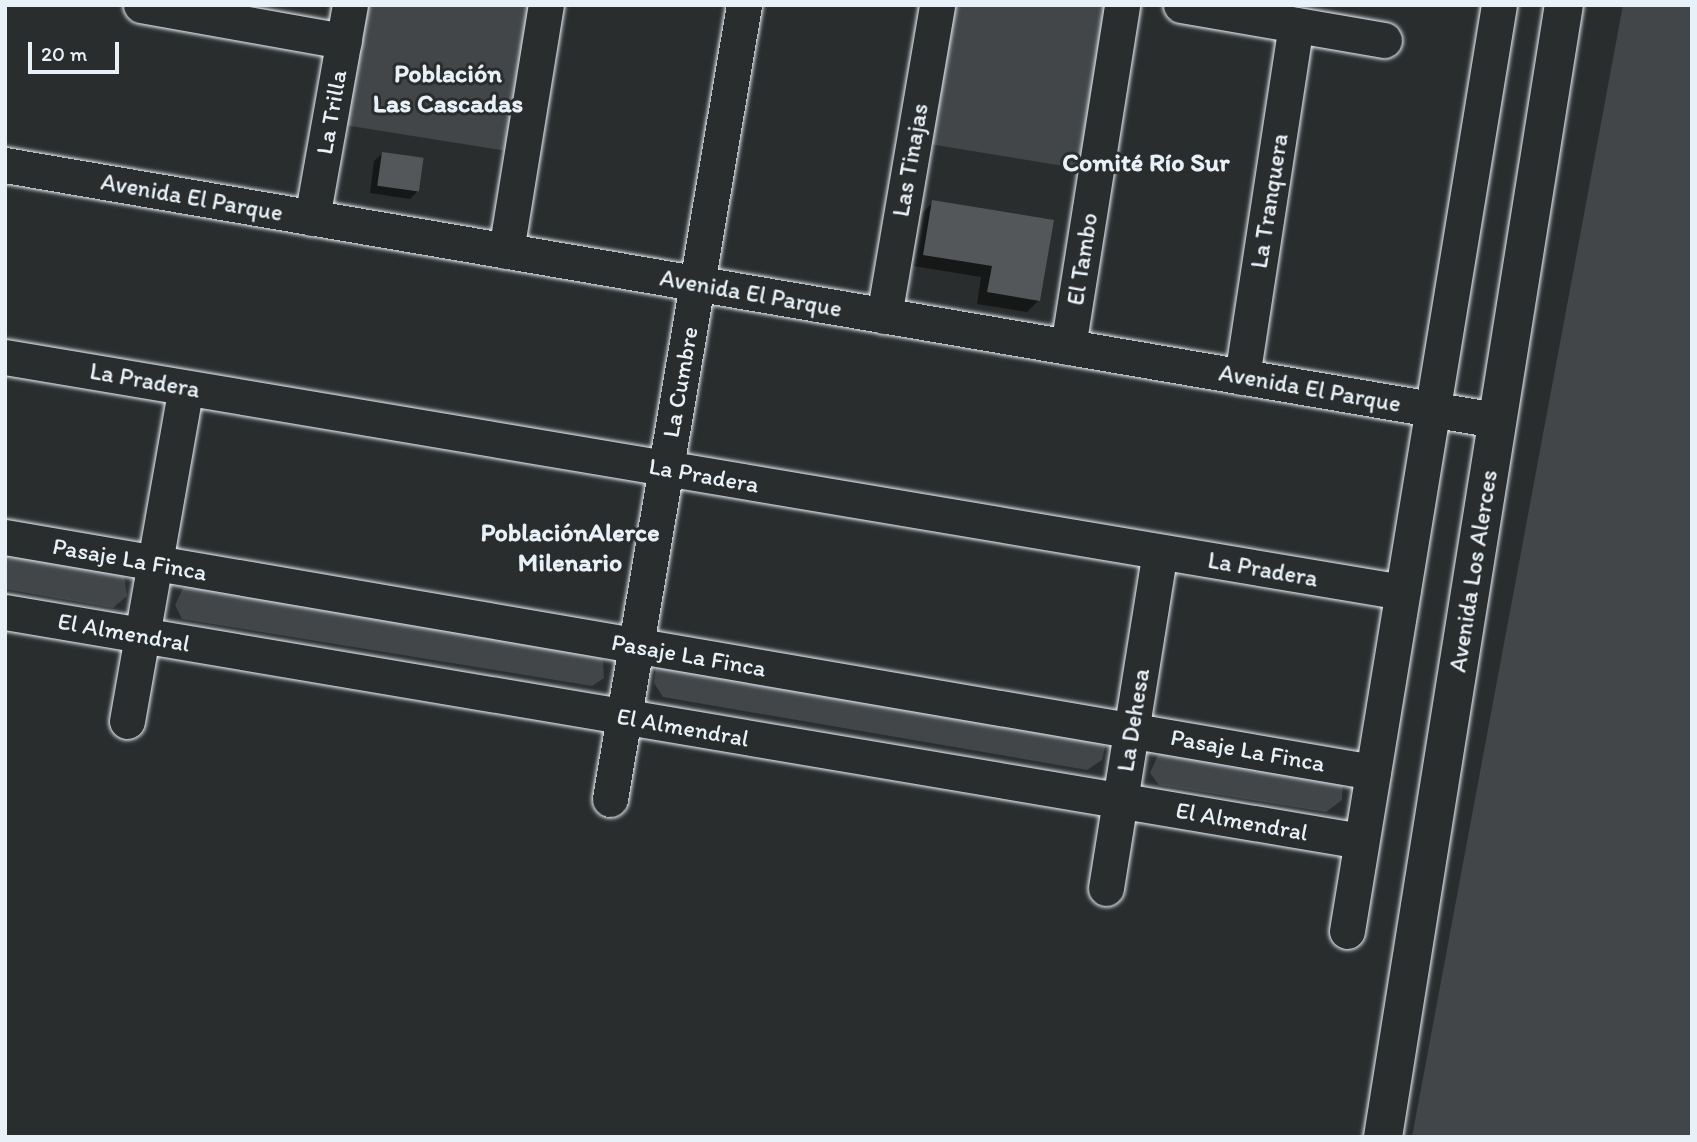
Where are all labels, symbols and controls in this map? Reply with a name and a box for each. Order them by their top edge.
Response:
scale bar [32,28,122,72]
text: 20 m [41,41,87,66]
district label: Población Las Cascadas [373,58,523,119]
street label: La Trilla [310,69,352,155]
street label: Las Tinajas [886,101,934,219]
street label: La Tranquera [1244,132,1294,270]
district label: Comité Río Sur [1062,147,1230,179]
street label: Avenida El Parque [99,167,285,227]
street label: El Tambo [1060,210,1104,308]
street label: Avenida El Parque [658,263,844,323]
street label: La Cumbre [656,324,704,440]
street label: La Pradera [87,356,203,404]
street label: Avenida El Parque [1217,358,1403,418]
street label: La Pradera [646,451,762,499]
street label: Avenida Los Alerces [1443,468,1503,674]
district label: PoblaciónAlerce Milenario [480,517,660,578]
street label: Pasaje La Finca [51,531,209,587]
street label: La Pradera [1205,545,1321,593]
street label: El Almendral [56,606,192,658]
street label: Pasaje La Finca [610,627,768,683]
street label: La Dehesa [1111,666,1155,774]
street label: El Almendral [615,701,751,753]
street label: Pasaje La Finca [1169,722,1327,778]
street label: El Almendral [1174,795,1310,847]

